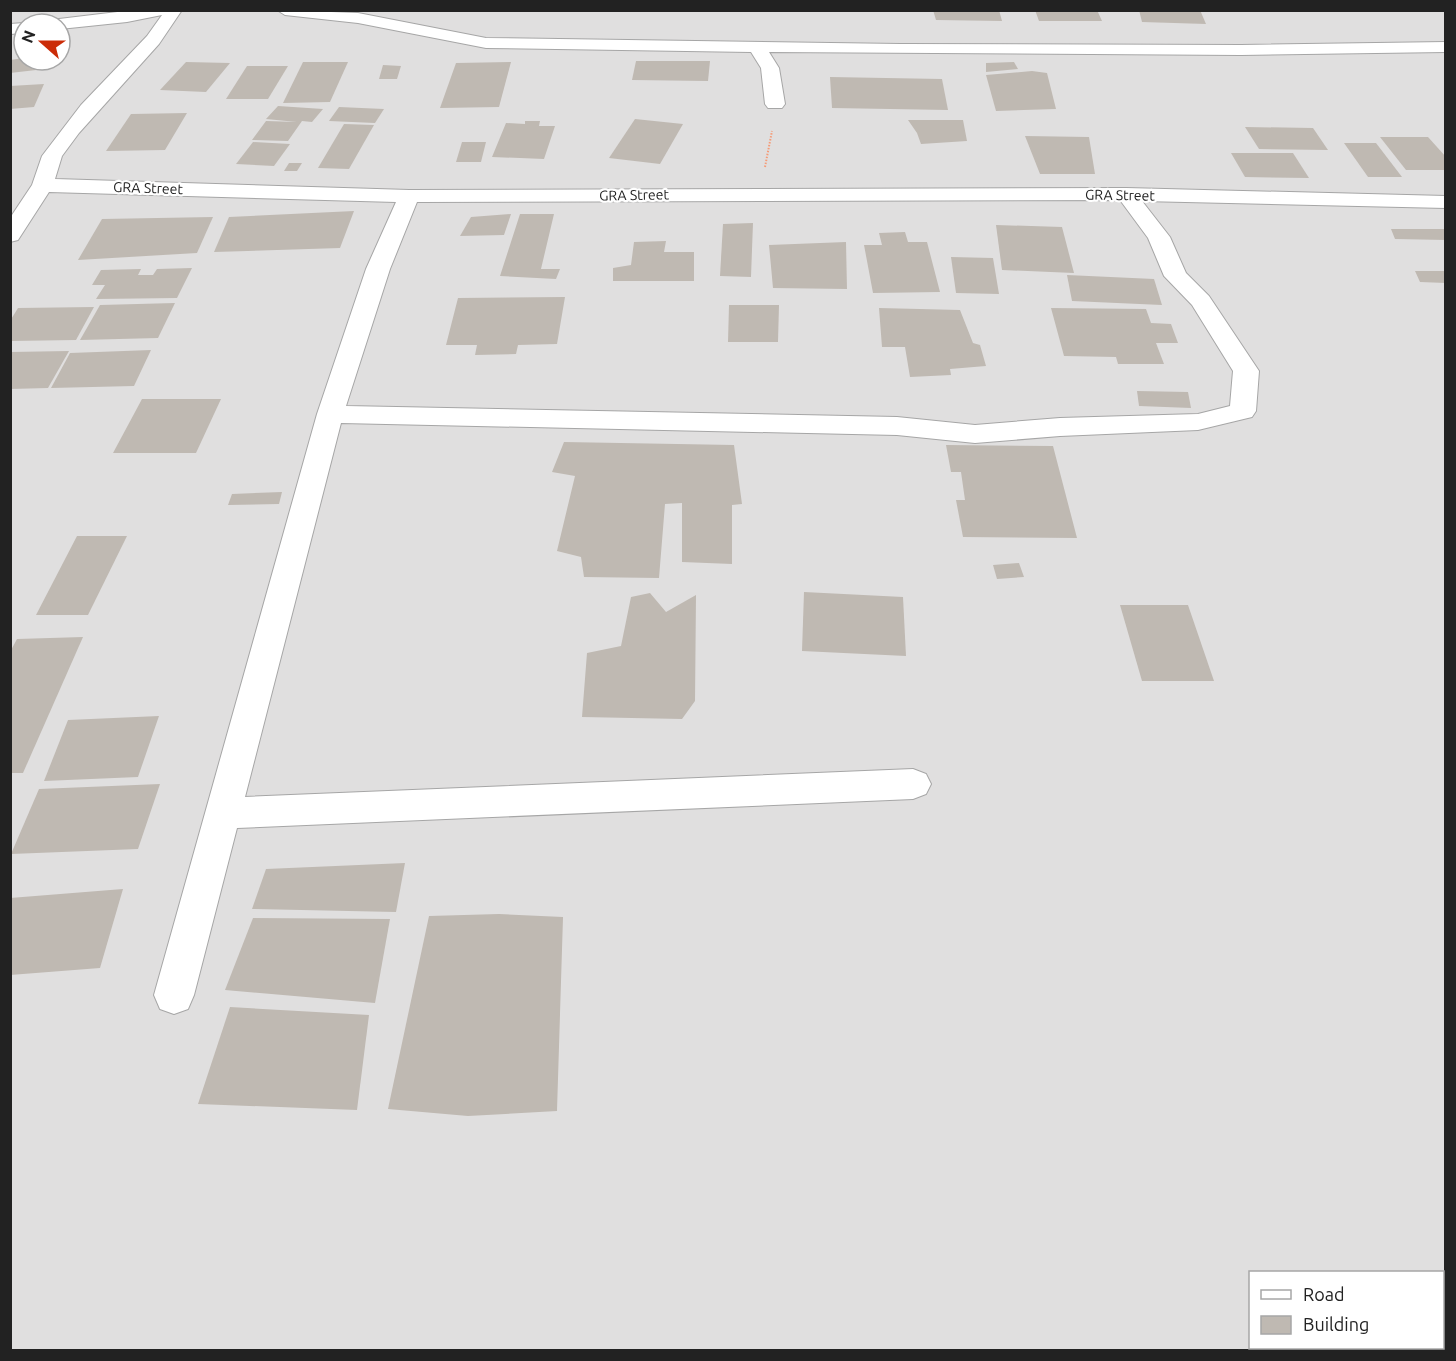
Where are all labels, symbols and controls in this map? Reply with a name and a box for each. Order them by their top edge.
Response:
north arrow [12,12,72,72]
text: N [17,28,39,45]
street label: GRA Street [113,179,184,197]
street label: GRA Street [599,186,670,204]
street label: GRA Street [1085,186,1156,204]
legend [1249,1271,1444,1349]
text: Road [1303,1284,1345,1304]
text: Building [1303,1314,1369,1334]

